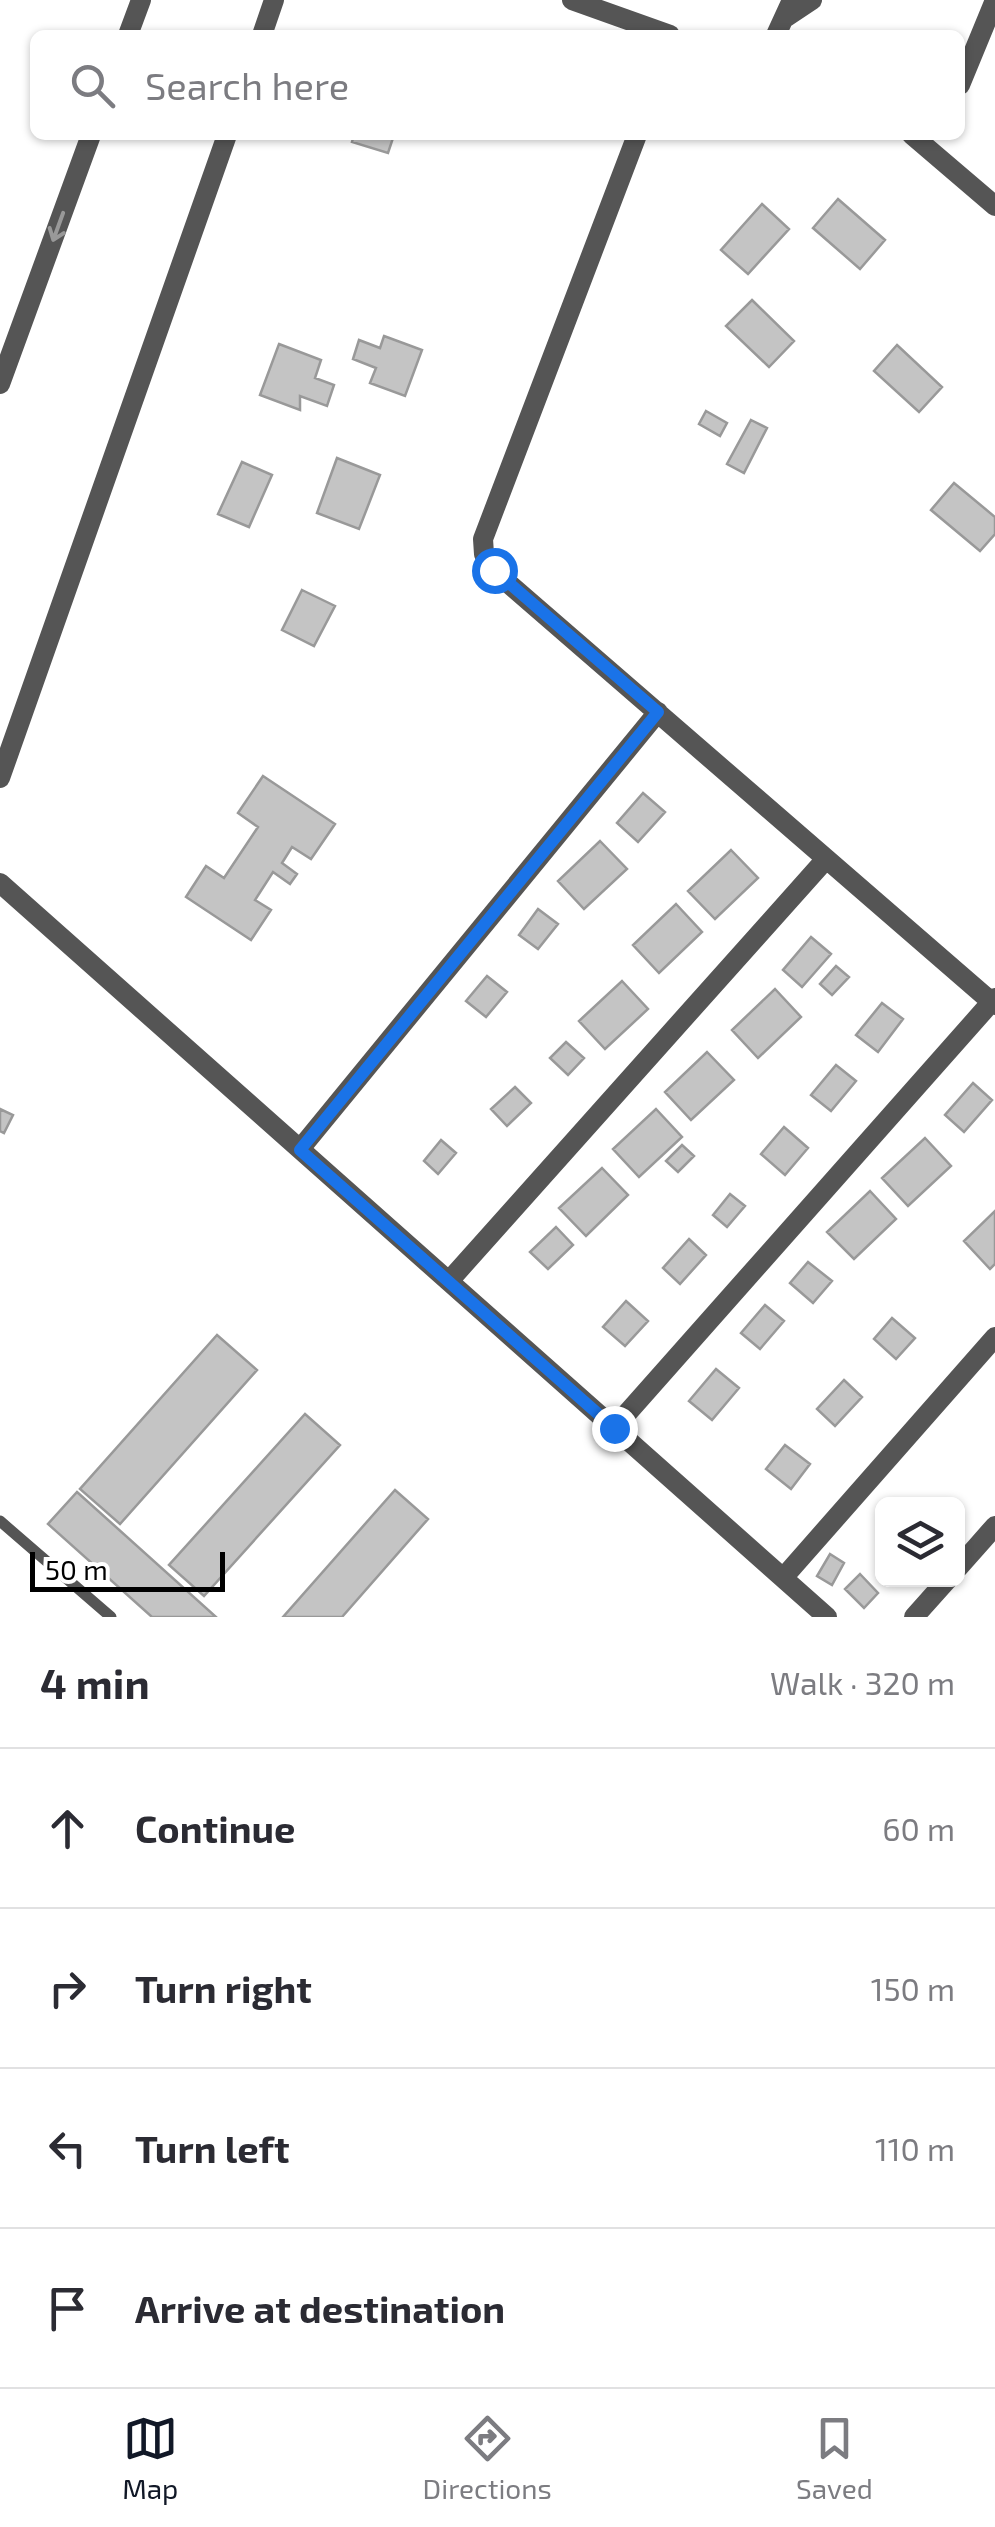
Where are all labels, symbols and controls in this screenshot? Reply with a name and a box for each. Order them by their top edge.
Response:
search box [30,30,965,140]
icon: search [65,58,120,113]
text: Search here [145,62,349,108]
one-way arrow [48,210,66,241]
route start [472,548,518,594]
route end [592,1406,638,1452]
map controls [875,1497,965,1587]
button: layers [875,1497,965,1587]
scale bar [30,1547,225,1592]
text: 50 m [45,1552,108,1586]
text: 4 min [40,1657,150,1707]
text: Walk · 320 m [770,1663,955,1701]
icon: ahead [40,1801,95,1856]
text: Continue [135,1805,295,1851]
text: 60 m [882,1809,955,1847]
icon: right [40,1961,95,2016]
text: Turn right [135,1965,312,2011]
text: 150 m [871,1969,955,2007]
icon: left [40,2121,95,2176]
text: Turn left [135,2125,290,2171]
text: 110 m [875,2129,955,2167]
icon: arrive [40,2281,95,2336]
text: Arrive at destination [135,2285,505,2331]
tab: Map [122,2411,178,2505]
tab: Directions [423,2411,552,2505]
tab: Saved [796,2411,873,2505]

